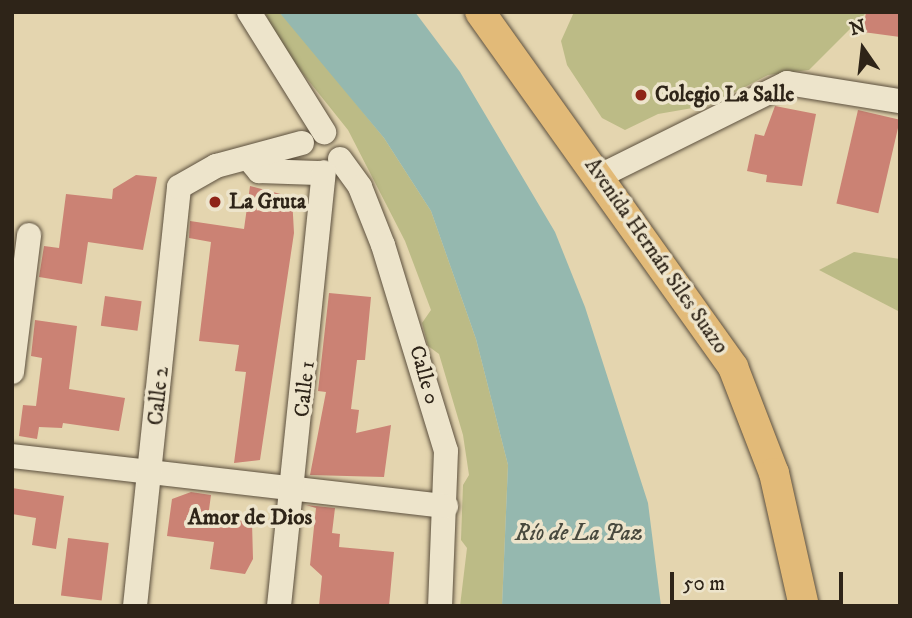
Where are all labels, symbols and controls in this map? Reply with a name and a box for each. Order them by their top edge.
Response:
north arrow [828,14,898,84]
text: N [847,15,868,41]
place label: Colegio La Salle [655,82,794,108]
marker: Colegio La Salle [633,87,649,103]
street label: Avenida Hernán Siles Suazo [579,154,733,358]
place label: La Gruta [229,189,306,215]
marker: La Gruta [207,194,223,210]
street label: Calle 0 [404,343,444,407]
street label: Calle 1 [290,360,320,418]
street label: Calle 2 [143,365,175,427]
district label: Amor de Dios [188,504,312,532]
water label: Río de La Paz [515,520,643,548]
scale bar [674,558,847,602]
text: 50 m [683,571,725,597]

